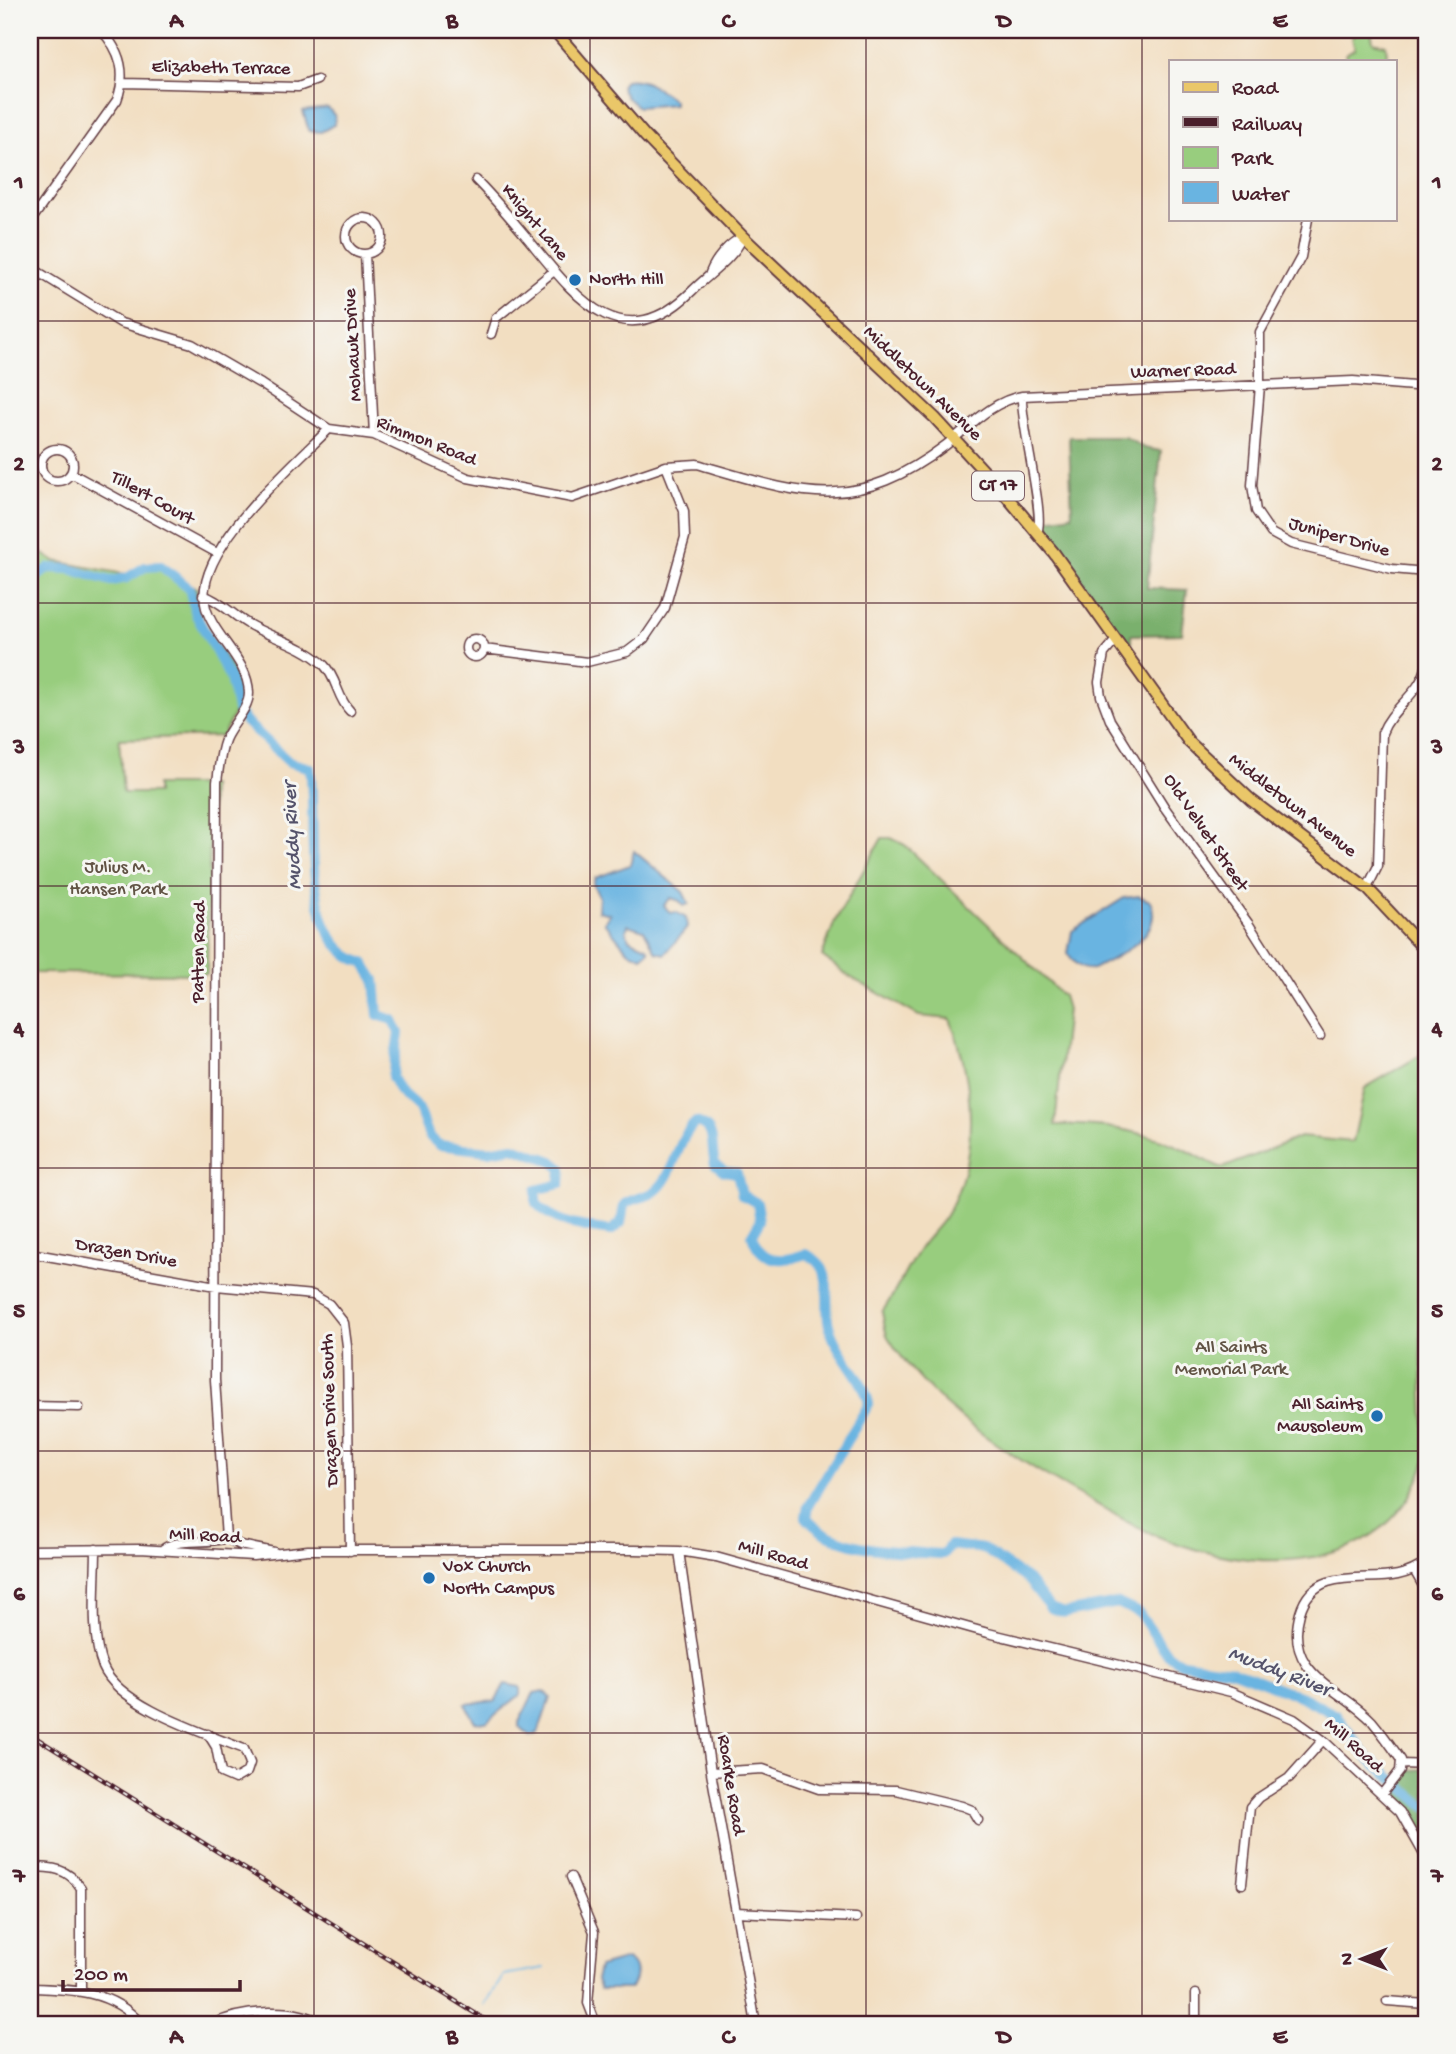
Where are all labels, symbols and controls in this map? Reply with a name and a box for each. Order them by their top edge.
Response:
text: A [168,9,184,36]
text: B [445,9,459,36]
text: C [722,9,737,36]
text: D [995,9,1013,36]
text: E [1273,9,1289,36]
street label: Elizabeth Terrace [151,56,291,82]
legend [1169,60,1396,220]
text: Road [1232,78,1280,103]
text: Railway [1232,114,1302,139]
text: Park [1231,148,1275,173]
text: 1 [13,170,24,197]
text: 1 [1431,170,1442,197]
street label: Knight Lane [495,180,573,266]
text: Water [1232,184,1290,209]
place label: North Hill [589,269,664,292]
marker: North Hill [567,272,583,288]
street label: Mohawk Drive [340,288,368,402]
street label: Middletown Avenue [858,321,986,447]
street label: Warner Road [1130,359,1238,385]
street label: Rimmon Road [373,411,481,473]
text: 2 [13,452,25,479]
text: 2 [1431,452,1443,479]
street label: Tillert Court [105,466,200,532]
road number: CT 17 [972,472,1024,500]
street label: Juniper Drive [1286,513,1392,563]
text: 3 [12,735,25,762]
text: 3 [1430,735,1443,762]
street label: Middletown Avenue [1223,749,1361,863]
street label: Old Velvet Street [1157,770,1254,898]
water label: Muddy River [278,777,309,890]
park label: Julius M. Hansen Park [70,857,168,902]
street label: Patten Road [188,899,212,1004]
text: 4 [13,1017,25,1044]
text: 4 [1431,1017,1443,1044]
street label: Drazen Drive [71,1233,179,1274]
text: 5 [13,1299,25,1326]
text: 5 [1431,1299,1443,1326]
street label: Drazen Drive South [317,1333,345,1489]
park label: All Saints Memorial Park [1175,1337,1289,1382]
place label: All Saints Mausoleum [1277,1394,1364,1439]
marker: All Saints Mausoleum [1369,1408,1385,1424]
street label: Mill Road [169,1524,243,1550]
street label: Mill Road [735,1535,812,1577]
place label: Vox Church North Campus [442,1556,555,1601]
marker: Vox Church North Campus [421,1570,437,1586]
text: 6 [13,1582,26,1609]
text: 6 [1431,1582,1444,1609]
water label: Muddy River [1224,1642,1338,1706]
street label: Mill Road [1319,1713,1389,1780]
street label: Roarke Road [711,1733,750,1839]
text: 7 [12,1864,26,1891]
text: 7 [1430,1864,1444,1891]
north arrow [1326,1924,1396,1994]
scale bar [63,1949,240,1993]
text: N [1337,1953,1360,1965]
text: 200 m [74,1964,128,1989]
text: A [168,2025,184,2052]
text: B [445,2025,459,2052]
text: C [722,2025,737,2052]
text: D [995,2025,1013,2052]
text: E [1273,2025,1289,2052]

